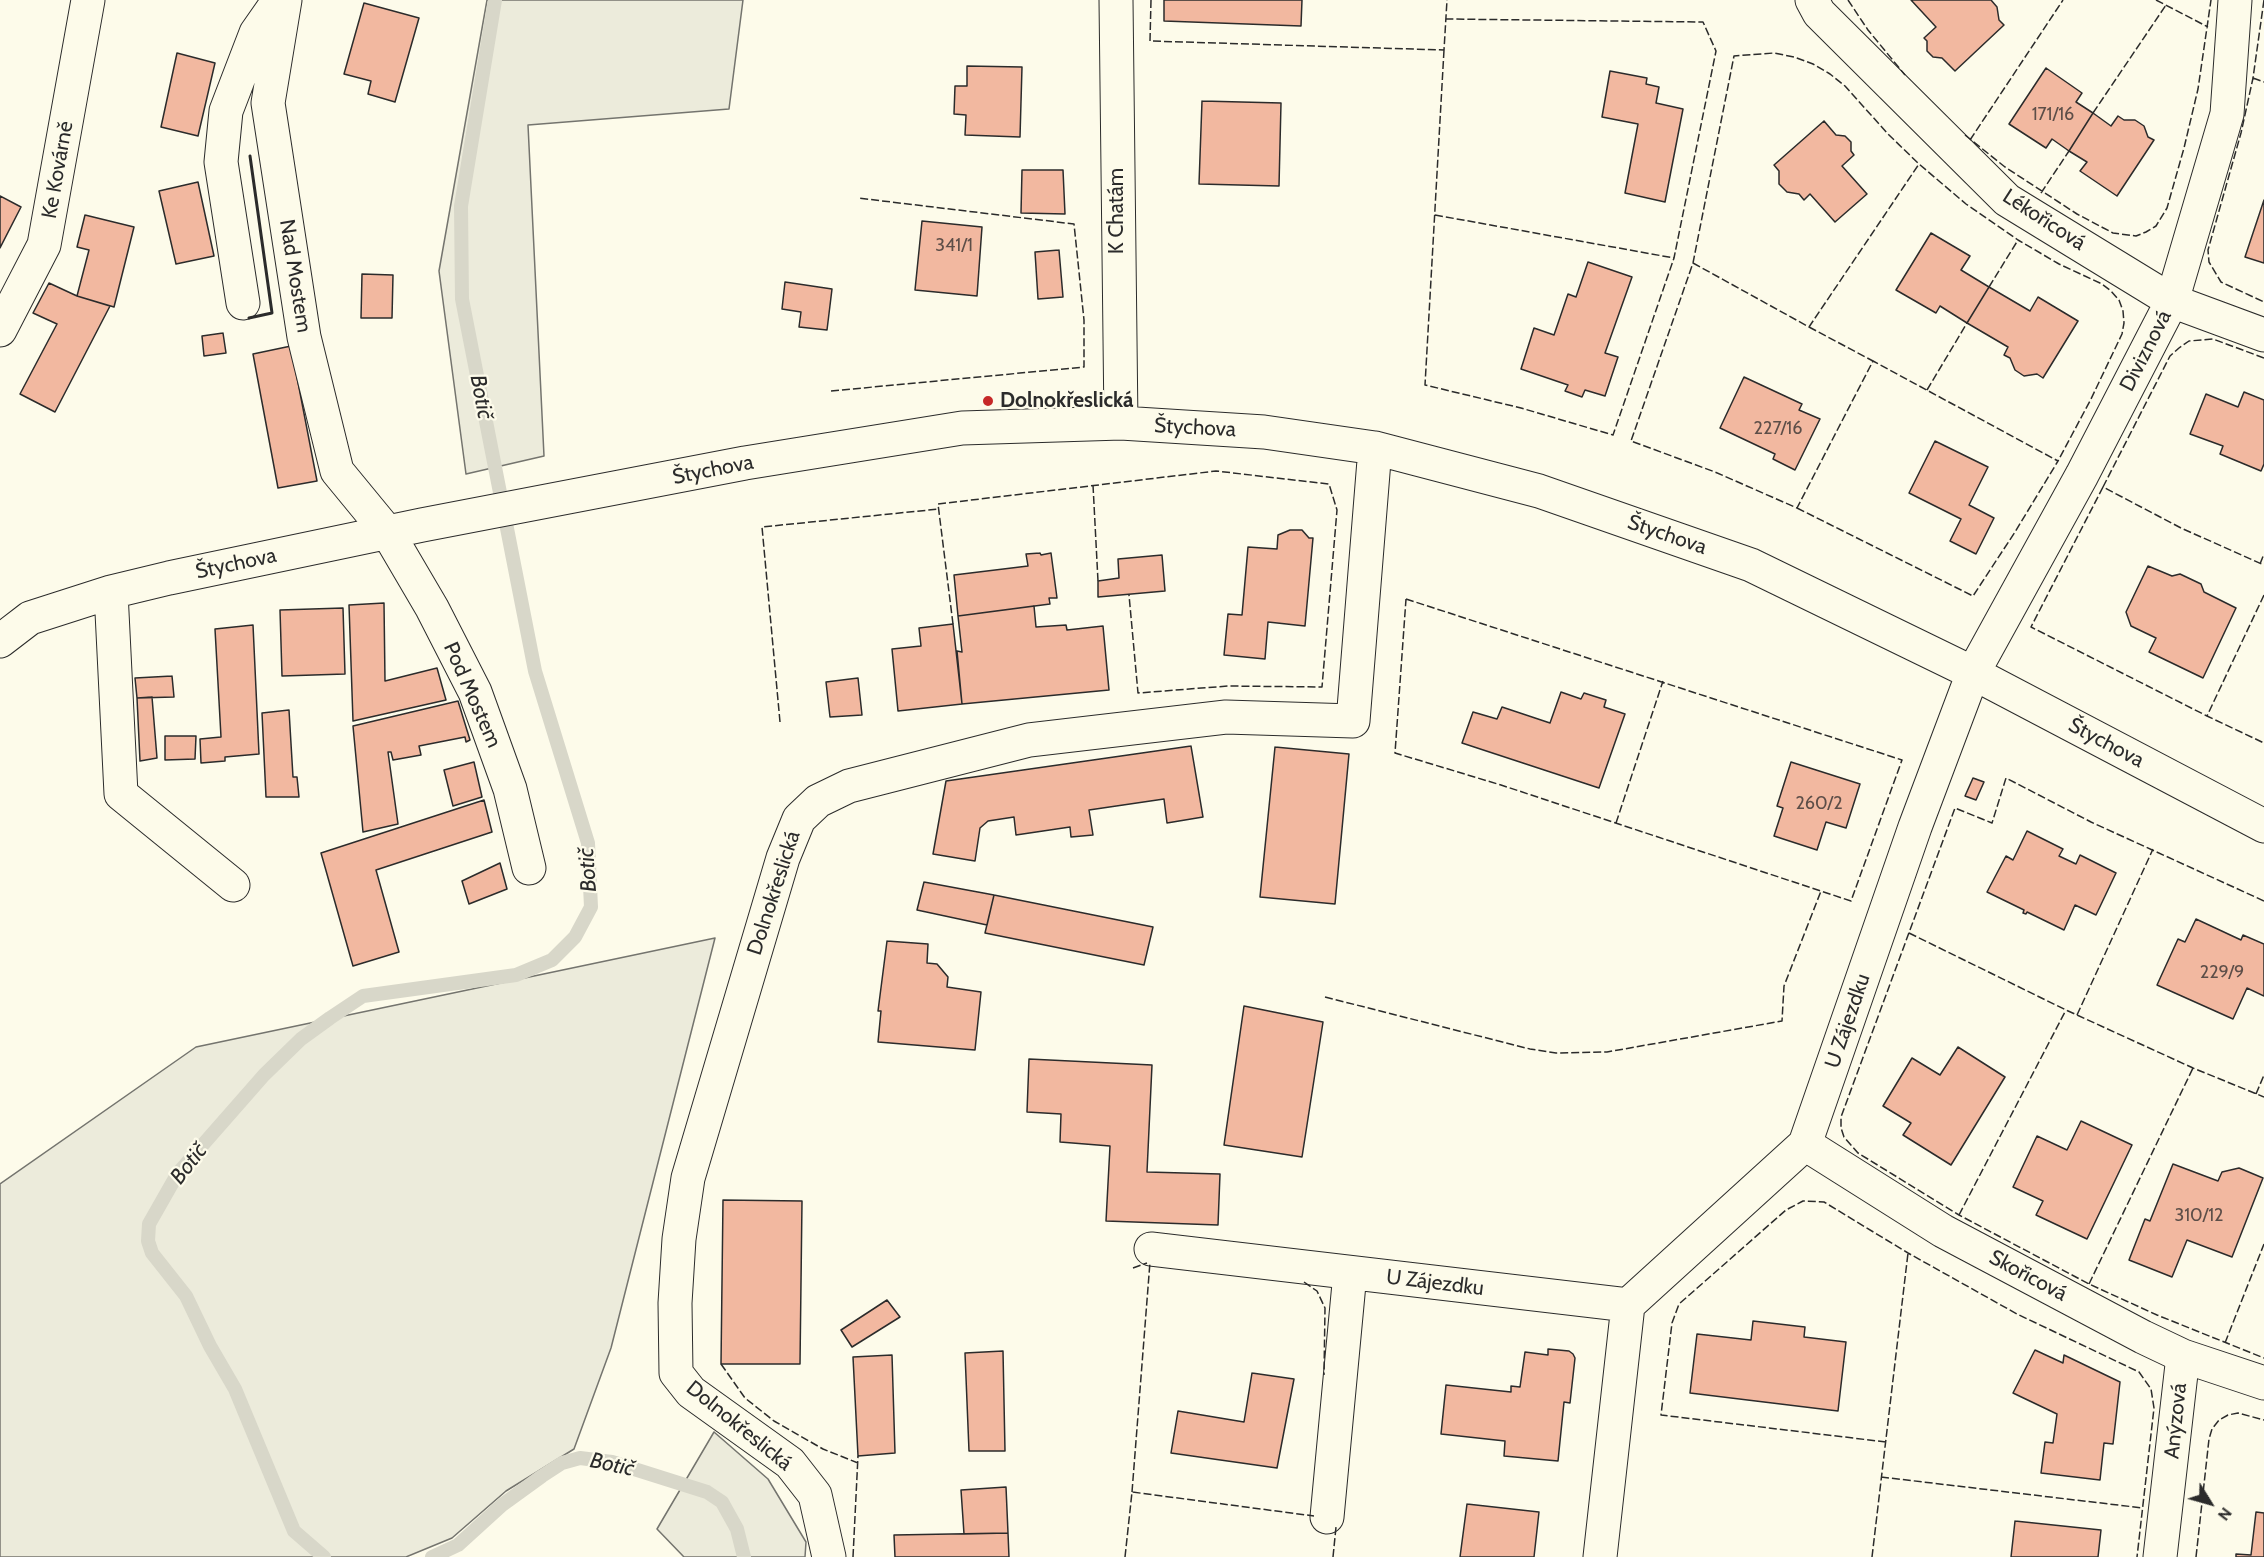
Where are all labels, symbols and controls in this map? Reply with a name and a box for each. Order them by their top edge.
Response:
house number: 171/16 [2032,104,2074,126]
street label: Ke Kovárně [37,119,79,221]
street label: K Chatám [1104,168,1130,254]
street label: Lékořicová [1998,184,2090,256]
street label: Nad Mostem [274,218,316,334]
house number: 341/1 [935,235,973,257]
street label: Diviznová [2115,306,2177,396]
water label: Botič [464,373,498,421]
place label: Dolnokřeslická [1000,388,1134,414]
marker: Dolnokřeslická [981,394,995,408]
street label: Štychova [1153,413,1237,443]
house number: 227/16 [1754,418,1802,440]
street label: Štychova [670,450,756,490]
street label: Štychova [1624,510,1710,560]
street label: Štychova [193,543,279,585]
street label: Pod Mostem [438,638,506,752]
street label: Štychova [2064,713,2148,773]
house number: 260/2 [1795,793,1843,815]
street label: Dolnokřeslická [742,828,806,958]
water label: Botič [573,847,603,893]
house number: 229/9 [2200,962,2244,984]
street label: U Zájezdku [1820,970,1876,1072]
water label: Botič [165,1138,213,1190]
house number: 310/12 [2174,1205,2224,1227]
street label: Skořicová [1985,1245,2071,1307]
street label: U Zájezdku [1385,1265,1485,1301]
street label: Dolnokřeslická [681,1376,797,1476]
street label: Anýzová [2159,1382,2193,1460]
water label: Botič [588,1447,636,1483]
north arrow [2180,1473,2240,1533]
text: N [2214,1504,2236,1524]

